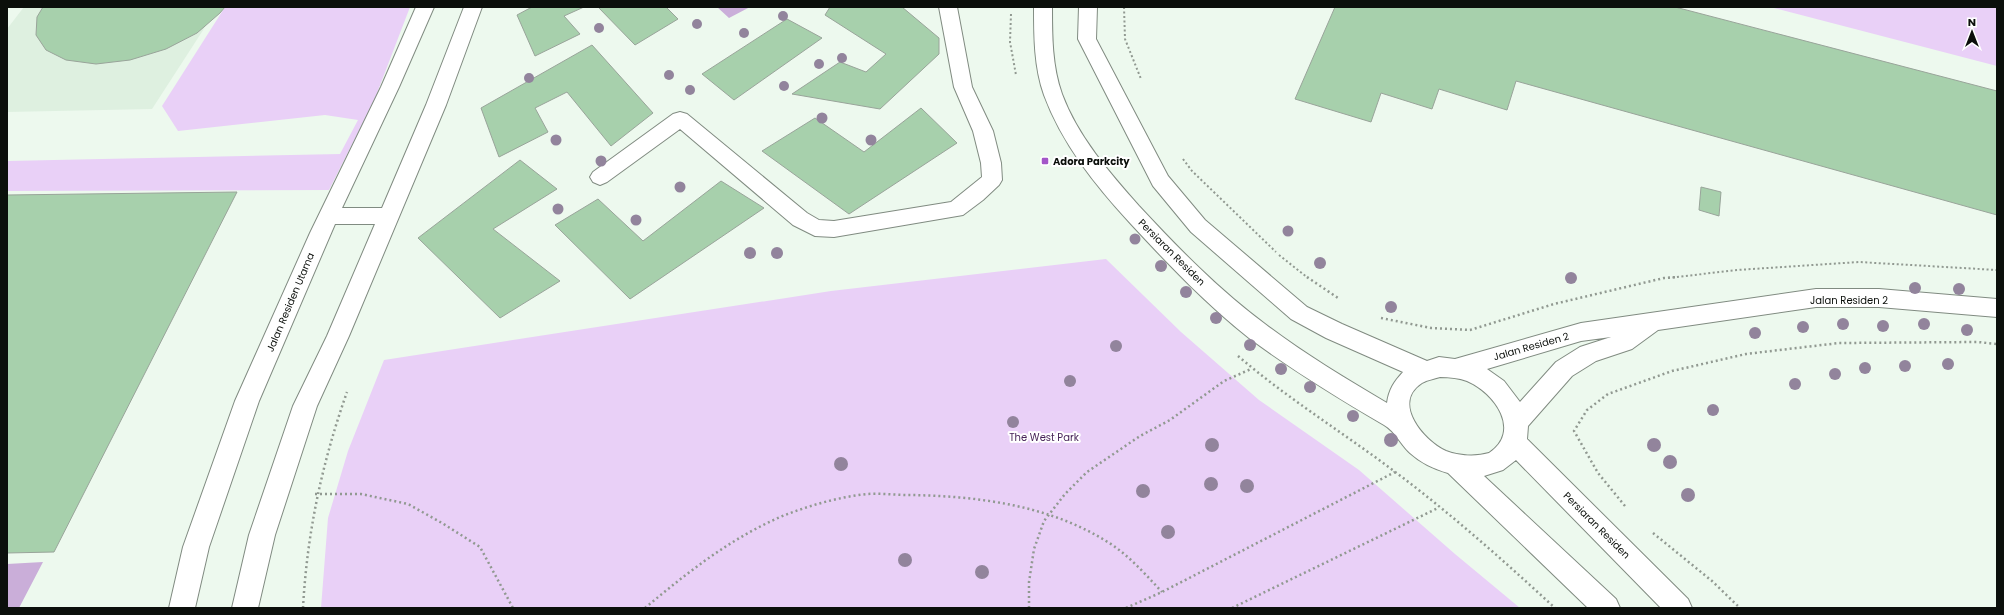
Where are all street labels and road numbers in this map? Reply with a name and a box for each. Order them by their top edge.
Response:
street label: Persiaran Residen [1135,216,1208,289]
street label: Jalan Residen Utama [263,250,318,354]
street label: Jalan Residen 2 [1810,293,1888,308]
street label: Jalan Residen 2 [1492,328,1571,364]
street label: Persiaran Residen [1560,489,1633,562]

